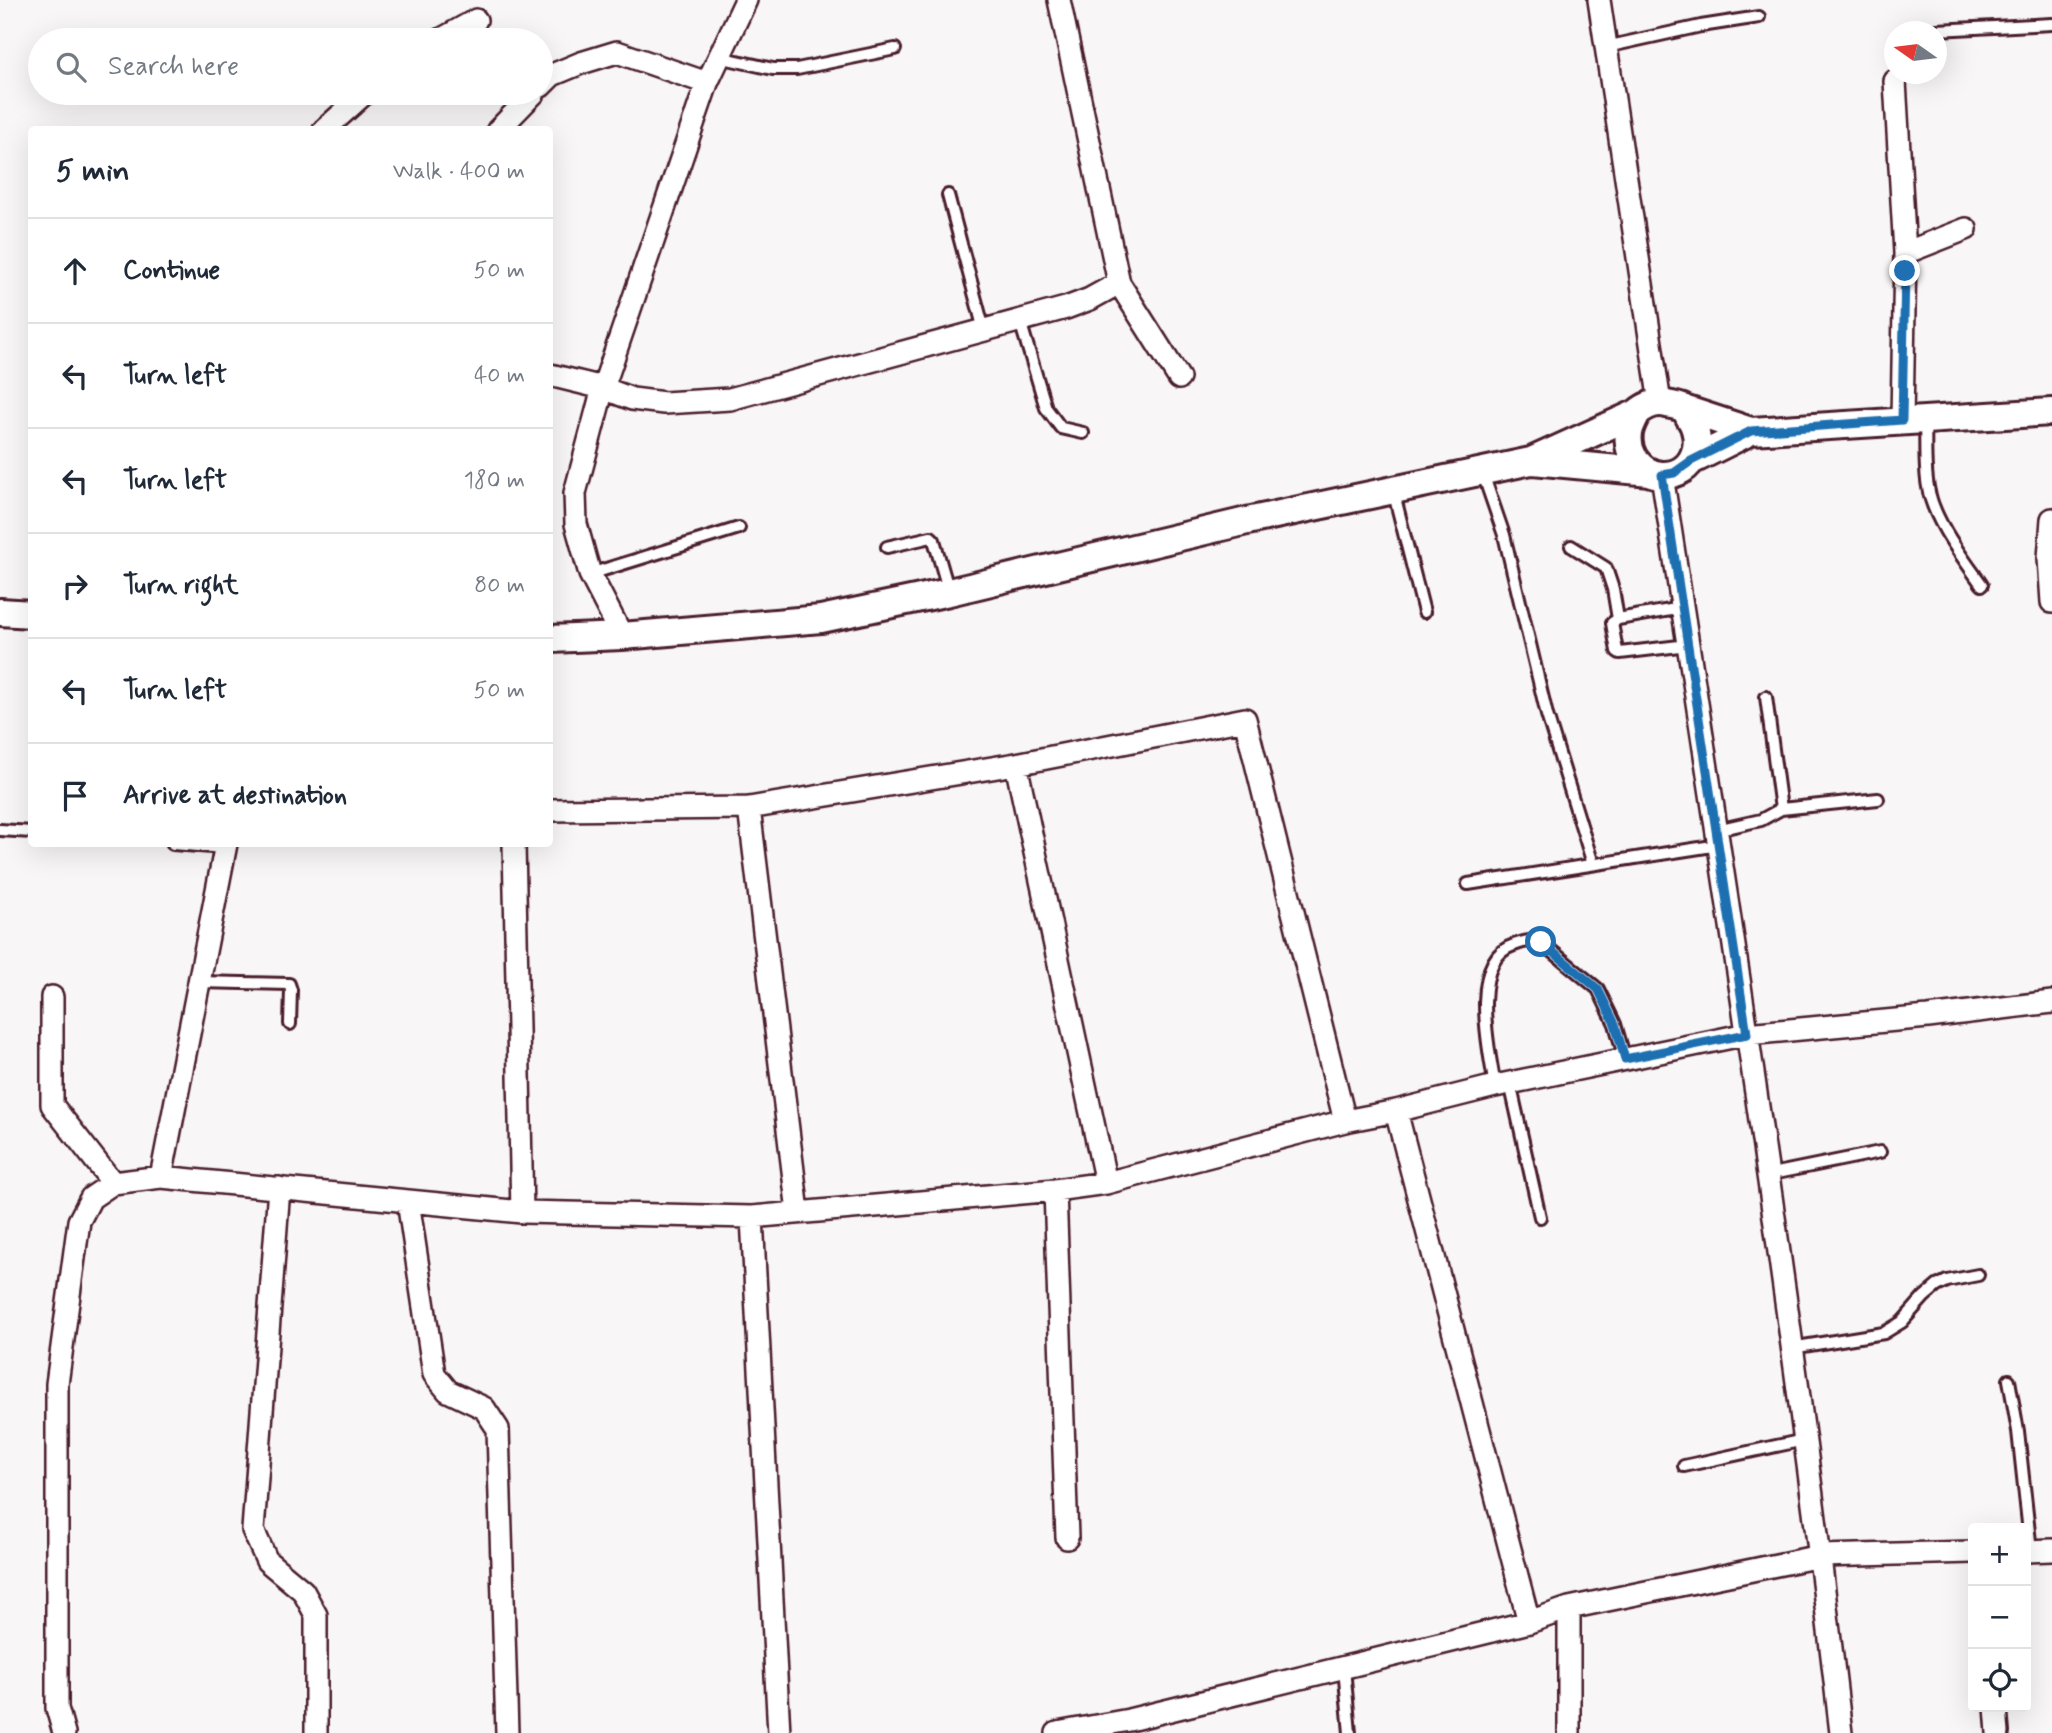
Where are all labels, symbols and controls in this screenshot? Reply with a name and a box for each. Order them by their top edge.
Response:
north arrow [1884,21,1947,84]
search box [28,28,553,105]
icon: search [52,48,90,86]
text: Search here [108,50,239,84]
text: 5 min [56,152,130,191]
text: Walk · 400 m [393,157,525,187]
icon: ahead [56,252,94,290]
text: Continue [123,254,220,288]
route end [1889,255,1920,286]
text: 50 m [474,256,525,286]
icon: left [56,357,94,395]
text: Turn left [123,359,227,393]
text: 40 m [474,361,525,391]
icon: left [56,462,94,500]
text: Turn left [123,464,227,498]
text: 180 m [464,466,525,496]
icon: right [56,567,94,605]
text: Turn right [123,569,239,603]
text: 80 m [474,571,525,601]
icon: left [56,672,94,710]
text: Turn left [123,674,227,708]
text: 50 m [474,676,525,706]
icon: arrive [56,777,94,815]
text: Arrive at destination [123,779,347,813]
route start [1525,926,1556,957]
map controls [1968,1523,2031,1712]
button: + [1968,1523,2031,1586]
button: − [1968,1586,2031,1649]
button: locate [1968,1649,2031,1712]

